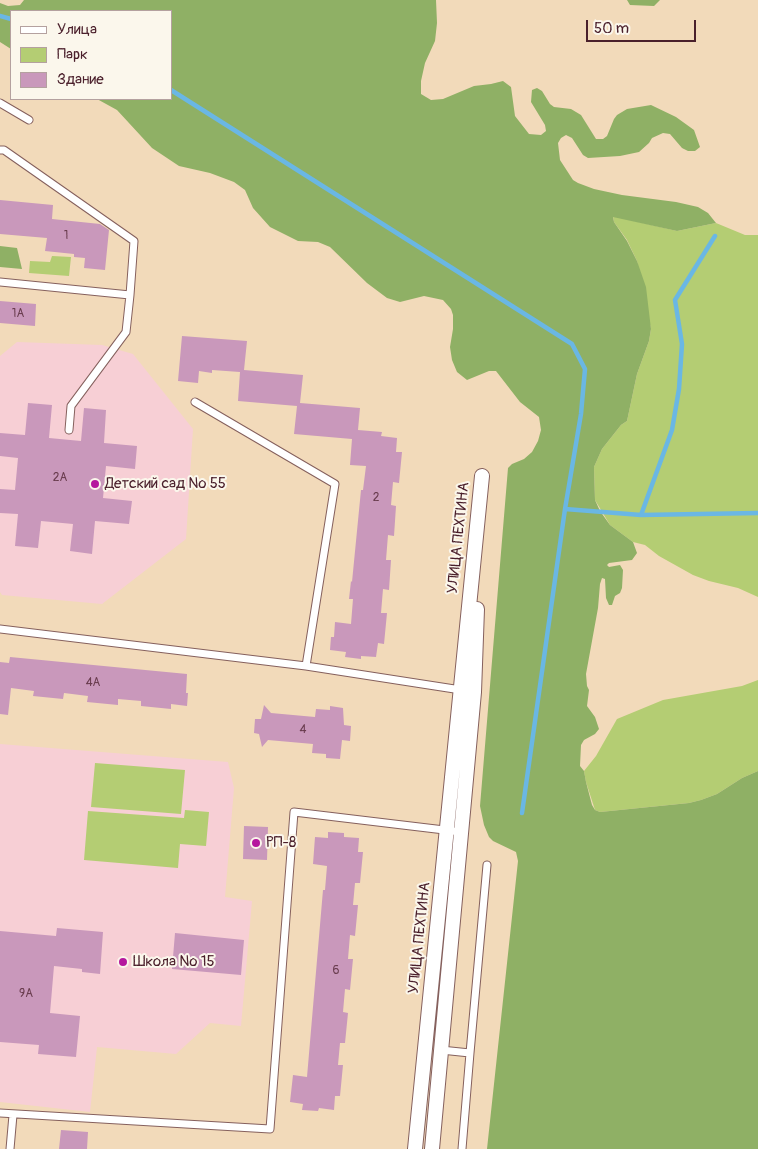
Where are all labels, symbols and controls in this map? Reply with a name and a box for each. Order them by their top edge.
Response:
legend [10,10,172,100]
scale bar [588,10,698,42]
text: 50 m [594,19,629,38]
text: Улица [57,20,97,39]
text: Парк [57,45,88,64]
text: Здание [57,70,104,89]
house number: 1 [64,229,68,243]
house number: 1А [12,307,24,321]
house number: 2А [53,471,67,485]
place label: Детский сад № 55 [105,475,226,493]
marker: Детский сад № 55 [89,478,101,490]
street label: УЛИЦА ПЕХТИНА [444,481,474,595]
house number: 2 [373,491,379,505]
house number: 4А [86,676,100,690]
house number: 4 [300,723,306,737]
place label: РП-8 [266,834,296,852]
marker: РП-8 [250,837,262,849]
street label: УЛИЦА ПЕХТИНА [405,881,435,995]
place label: Школа № 15 [133,953,215,971]
marker: Школа № 15 [117,956,129,968]
house number: 6 [333,964,339,978]
house number: 9А [19,987,33,1001]

